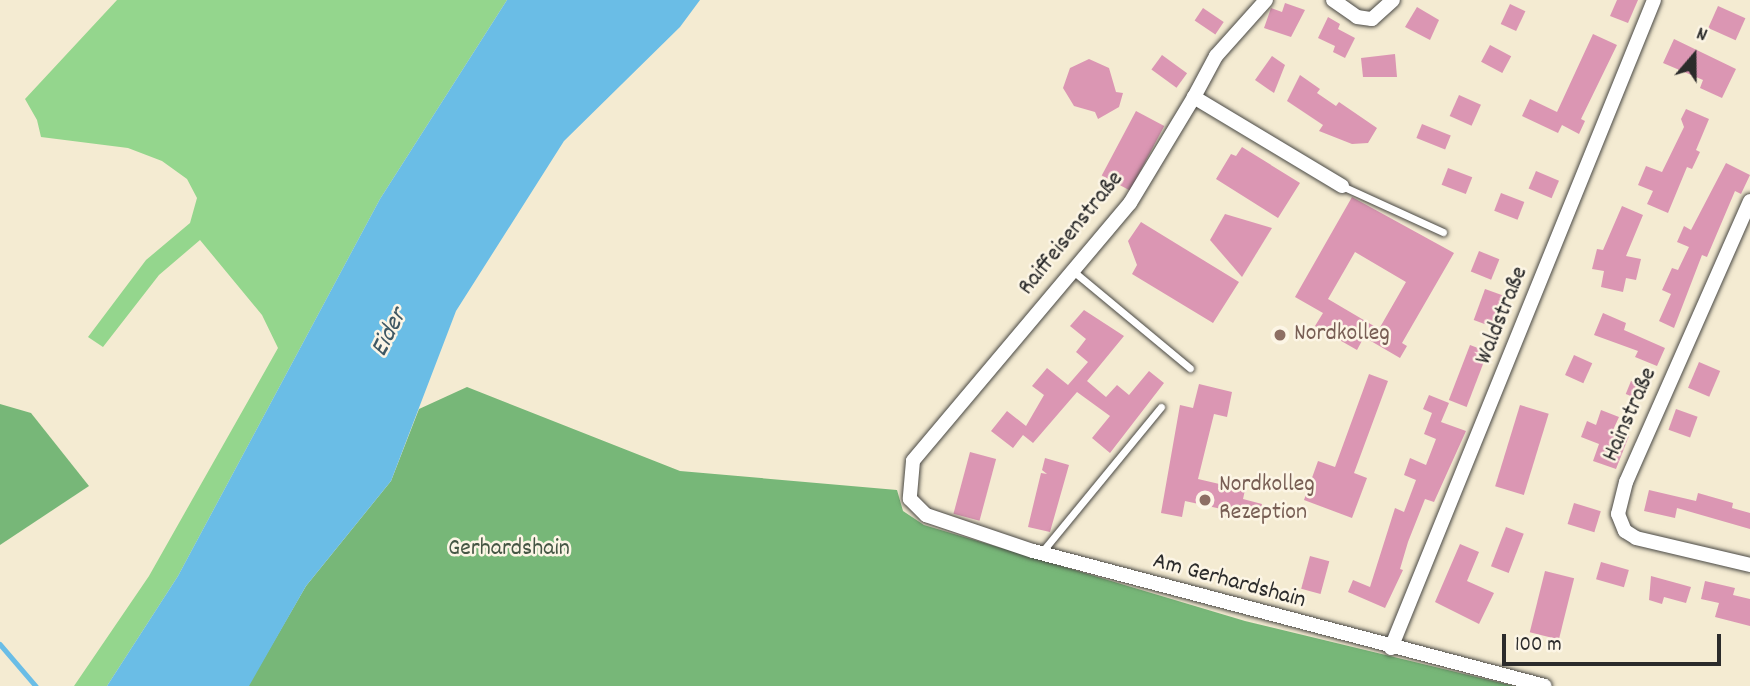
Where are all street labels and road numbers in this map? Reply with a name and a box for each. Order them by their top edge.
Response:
street label: Raiffeisenstraße [1013,166,1131,302]
street label: Waldstraße [1470,263,1536,369]
street label: Hainstraße [1597,363,1665,467]
street label: Am Gerhardshain [1149,548,1309,616]

